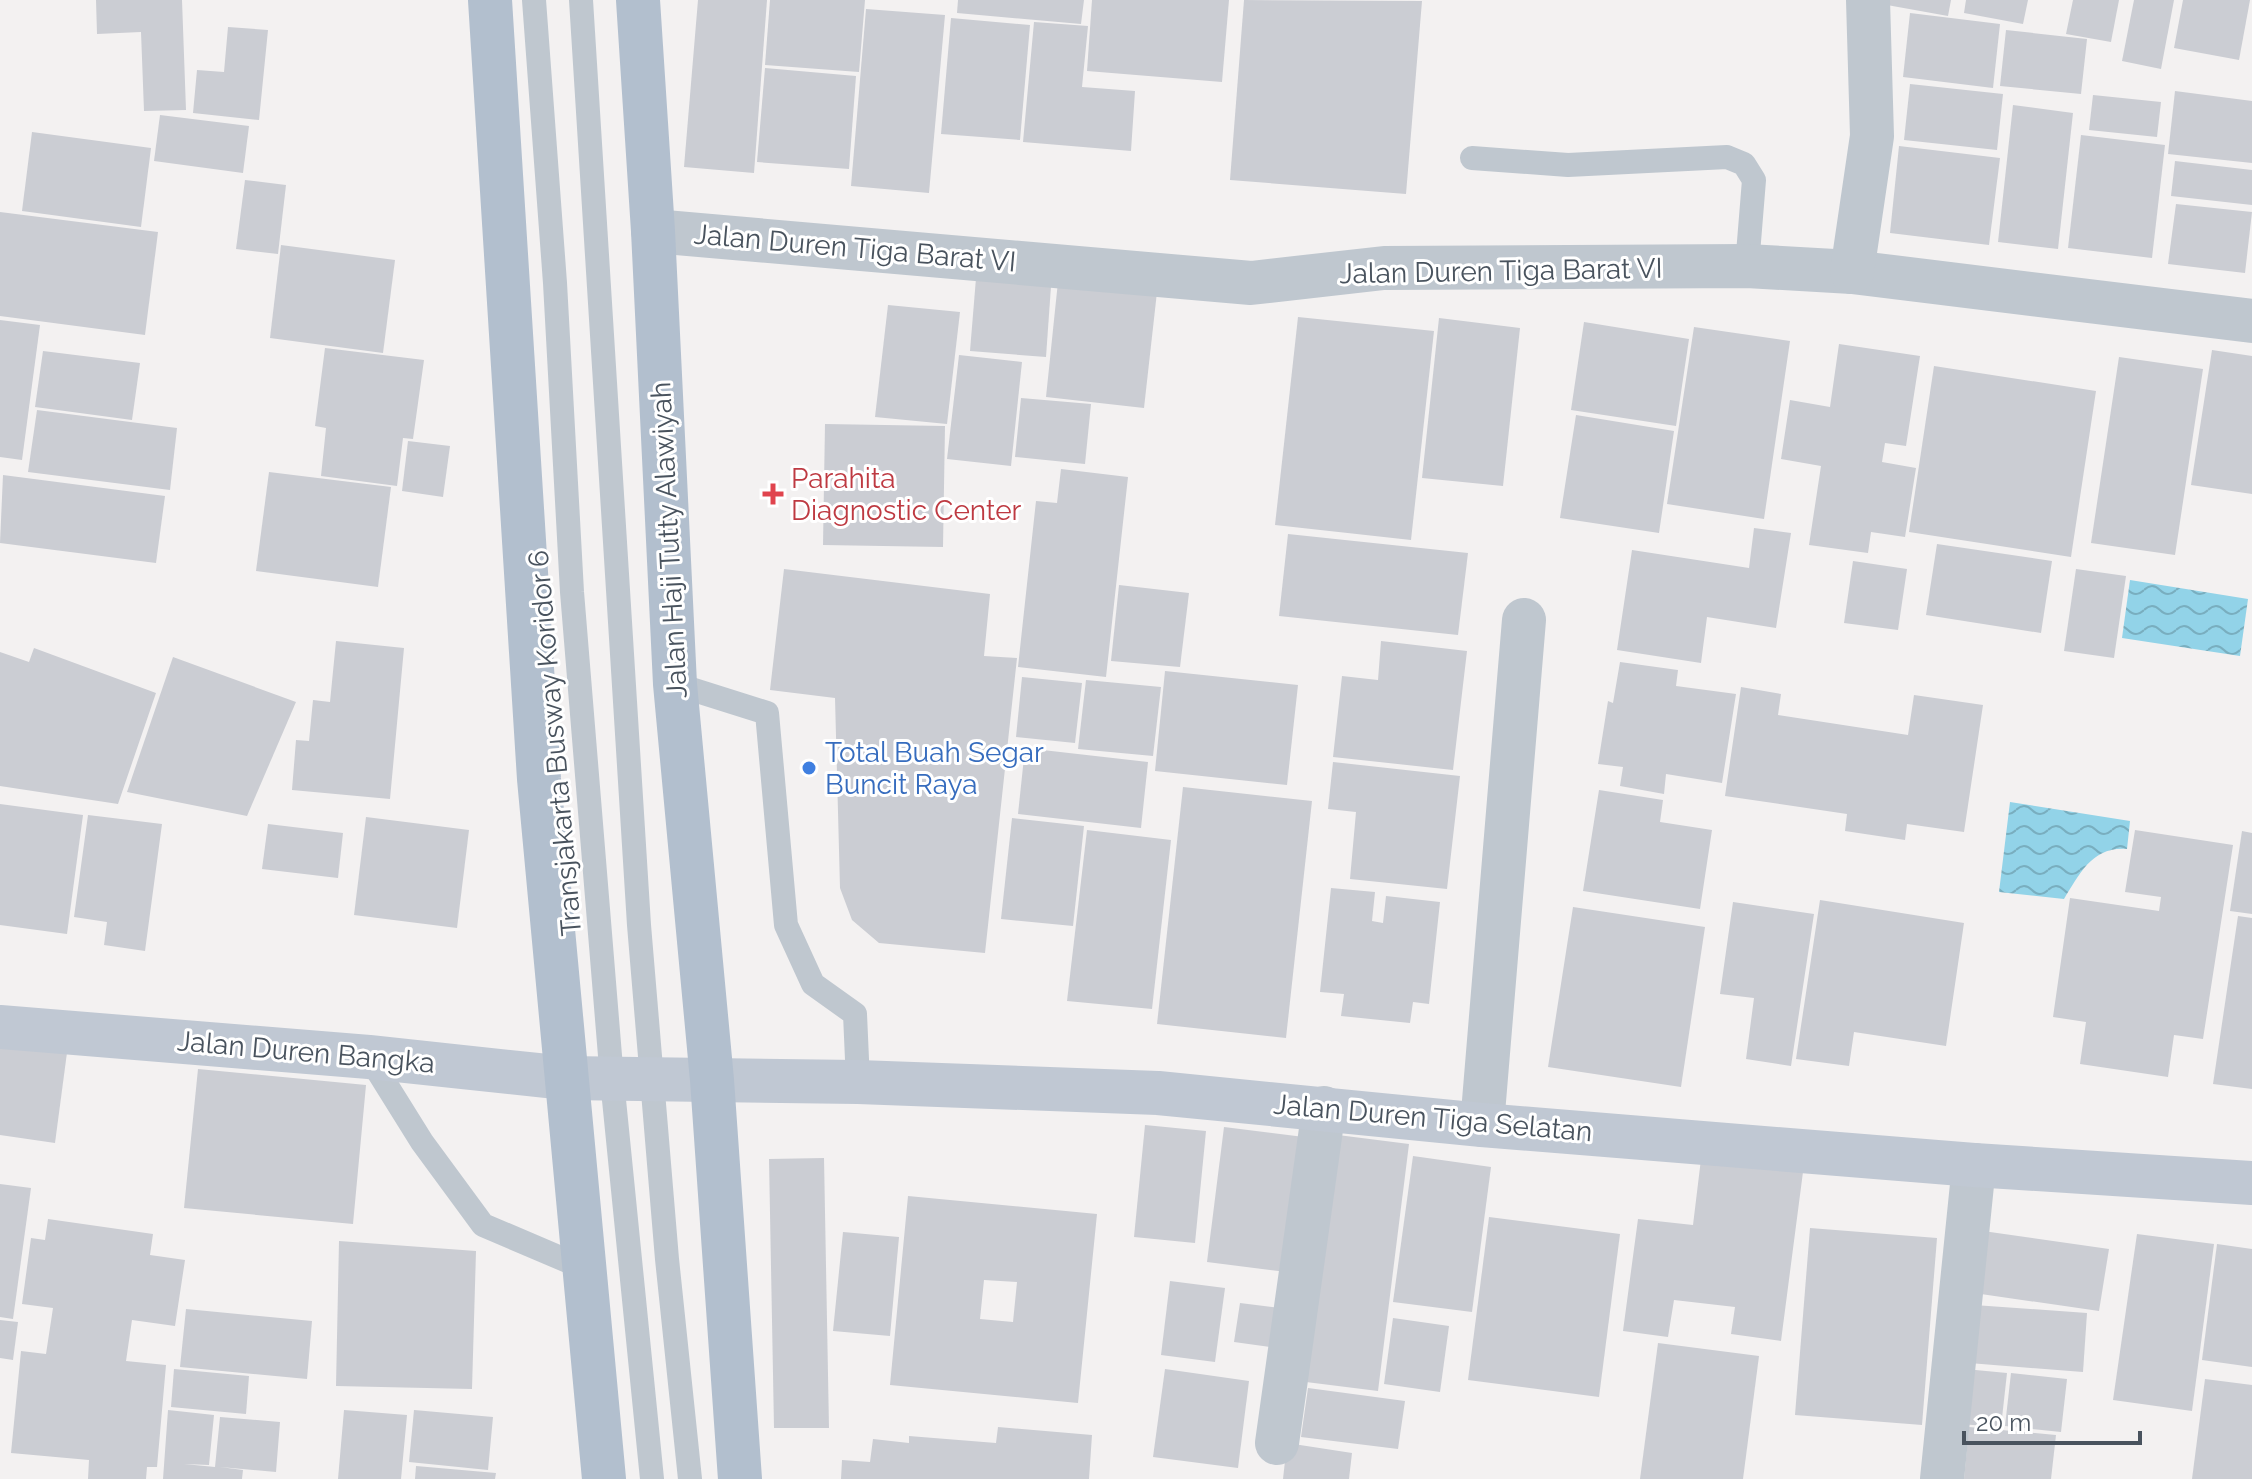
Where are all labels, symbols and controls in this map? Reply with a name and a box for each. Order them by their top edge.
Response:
street label: Jalan Duren Tiga Barat VI [693,217,1017,279]
street label: Jalan Duren Tiga Barat VI [1339,252,1663,290]
street label: Jalan Haji Tutty Alawiyah [644,381,694,699]
place label: Parahita Diagnostic Center [791,462,1022,527]
marker: Parahita Diagnostic Center [762,483,784,505]
street label: Transjakarta Busway Koridor 6 [522,549,588,937]
place label: Total Buah Segar Buncit Raya [825,736,1044,801]
marker: Total Buah Segar Buncit Raya [800,759,818,777]
street label: Jalan Duren Bangka [176,1024,436,1080]
street label: Jalan Duren Tiga Selatan [1272,1088,1594,1148]
scale bar [1964,1395,2140,1445]
text: 20 m [1976,1408,2031,1437]

